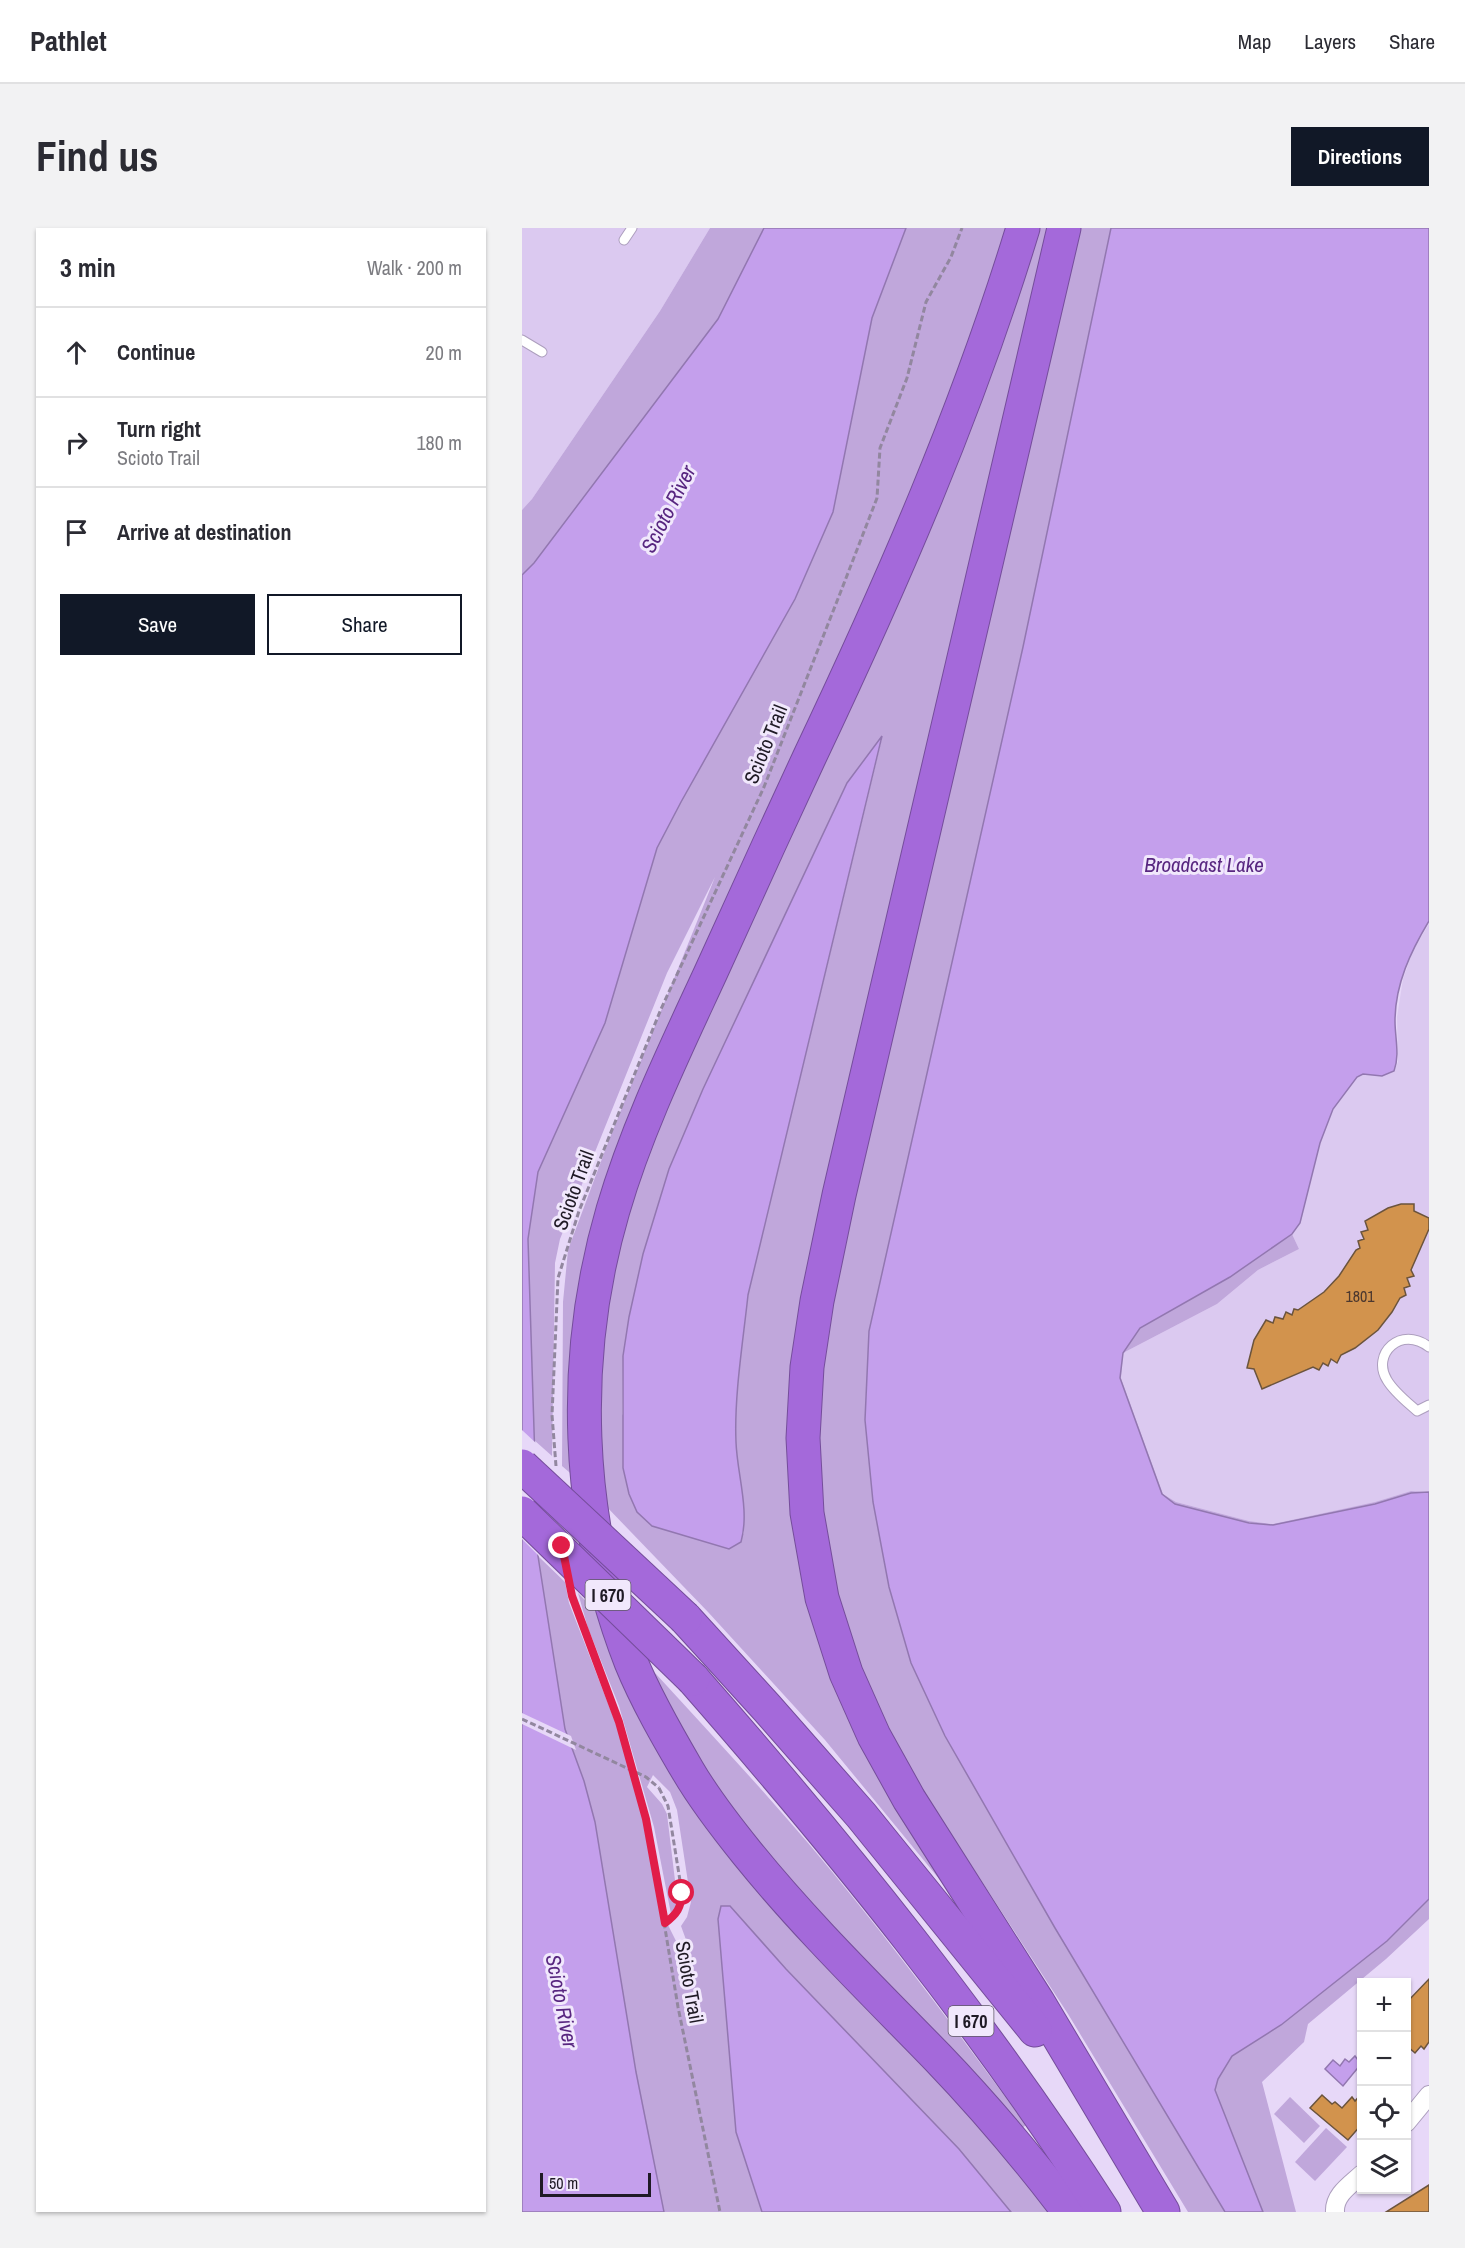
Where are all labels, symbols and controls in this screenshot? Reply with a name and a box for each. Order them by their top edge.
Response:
text: Pathlet [30,22,107,60]
text: Map [1238,27,1271,56]
text: Layers [1304,27,1356,56]
text: Share [1389,27,1435,56]
button: Directions [1291,127,1429,186]
text: Find us [36,128,158,184]
text: 3 min [60,250,116,285]
text: Walk · 200 m [367,254,462,281]
icon: ahead [60,336,93,369]
text: Continue [117,337,195,367]
text: 20 m [426,339,462,366]
text: Turn right [117,414,201,444]
icon: right [60,426,93,459]
text: 180 m [416,429,462,456]
text: Scioto Trail [117,444,200,471]
water label: Scioto River [634,459,703,558]
icon: arrive [60,516,93,549]
text: Arrive at destination [117,517,291,547]
button: Save [60,594,255,655]
button: Share [267,594,462,655]
street label: Scioto Trail [737,700,793,788]
water label: Broadcast Lake [1144,850,1264,879]
street label: Scioto Trail [546,1146,600,1234]
house number: 1801 [1345,1285,1375,1307]
route end [548,1532,574,1558]
road number: I 670 [586,1580,631,1610]
route start [668,1879,694,1905]
street label: Scioto Trail [670,1939,710,2025]
water label: Scioto River [539,1952,586,2052]
map controls [1357,1978,1411,2194]
button: + [1357,1978,1411,2032]
road number: I 670 [948,2006,994,2036]
button: − [1357,2032,1411,2086]
button: locate [1357,2086,1411,2140]
button: layers [1357,2140,1411,2194]
scale bar [540,2170,651,2198]
text: 50 m [549,2172,578,2194]

